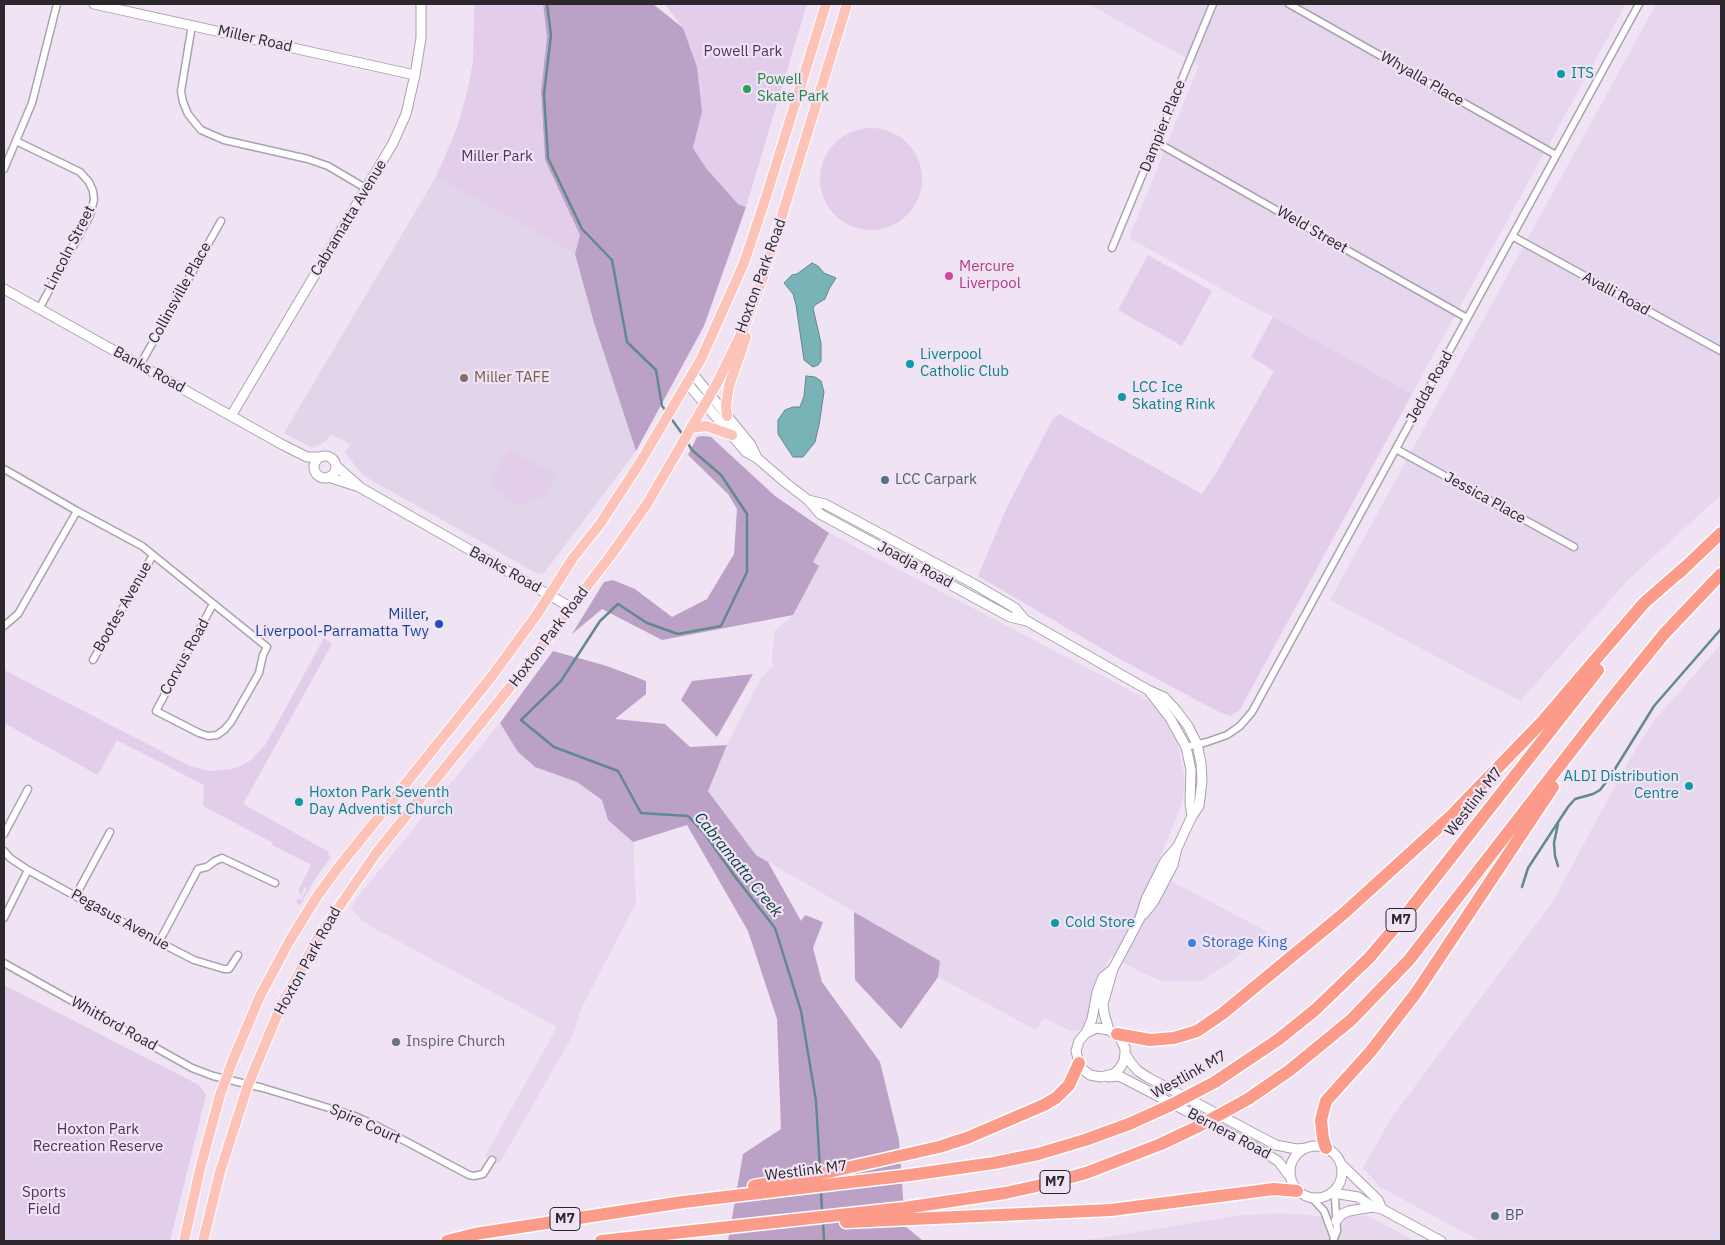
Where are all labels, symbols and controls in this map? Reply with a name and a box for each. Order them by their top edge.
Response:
street label: Miller Road [216,22,294,56]
park label: Powell Park [704,43,782,61]
street label: Whyalla Place [1377,48,1467,110]
place label: ITS [1571,65,1594,83]
marker: ITS [1555,68,1567,80]
place label: Powell Skate Park [757,71,829,106]
street label: Dampier Place [1136,77,1190,175]
marker: Powell Skate Park [741,83,753,95]
park label: Miller Park [461,148,533,166]
street label: Cabramatta Avenue [307,157,391,279]
street label: Weld Street [1273,202,1351,258]
street label: Lincoln Street [41,203,99,293]
street label: Hoxton Park Road [732,216,790,336]
street label: Collinsville Place [145,239,215,347]
place label: Mercure Liverpool [959,258,1021,293]
street label: Avalli Road [1579,268,1653,320]
marker: Mercure Liverpool [943,270,955,282]
street label: Banks Road [110,343,188,397]
place label: Liverpool Catholic Club [920,346,1009,381]
street label: Jedda Road [1403,348,1457,426]
marker: Liverpool Catholic Club [904,358,916,370]
place label: Miller TAFE [474,369,550,387]
marker: Miller TAFE [458,372,470,384]
place label: LCC Ice Skating Rink [1132,379,1215,414]
marker: LCC Ice Skating Rink [1116,391,1128,403]
street label: Jessica Place [1441,468,1529,528]
place label: LCC Carpark [895,471,977,489]
marker: LCC Carpark [879,474,891,486]
street label: Joadja Road [874,538,956,592]
street label: Banks Road [466,543,544,597]
street label: Bootes Avenue [90,559,156,655]
street label: Hoxton Park Road [506,583,592,691]
place label: Miller, Liverpool-Parramatta Twy [255,606,429,641]
street label: Corvus Road [157,616,213,698]
marker: Miller, Liverpool-Parramatta Twy [433,618,445,630]
street label: Westlink M7 [1441,764,1507,840]
place label: ALDI Distribution Centre [1564,768,1679,803]
marker: ALDI Distribution Centre [1683,780,1695,792]
place label: Hoxton Park Seventh Day Adventist Church [309,784,453,819]
marker: Hoxton Park Seventh Day Adventist Church [293,796,305,808]
water label: Cabramatta Creek [690,809,786,921]
street label: Pegasus Avenue [68,886,172,954]
street label: Hoxton Park Road [271,904,345,1018]
road number: M7 [1386,908,1416,932]
place label: Cold Store [1065,914,1135,932]
marker: Cold Store [1049,917,1061,929]
place label: Storage King [1202,934,1287,952]
marker: Storage King [1186,937,1198,949]
street label: Whitford Road [68,993,160,1055]
place label: Inspire Church [406,1033,505,1051]
marker: Inspire Church [390,1036,402,1048]
street label: Westlink M7 [1148,1047,1230,1103]
street label: Spire Court [327,1100,403,1148]
street label: Bernera Road [1184,1105,1274,1163]
park label: Hoxton Park Recreation Reserve [33,1121,163,1156]
street label: Westlink M7 [764,1157,848,1185]
road number: M7 [1040,1170,1070,1194]
park label: Sports Field [22,1184,66,1219]
place label: BP [1505,1207,1524,1225]
road number: M7 [550,1208,580,1230]
marker: BP [1489,1210,1501,1222]

